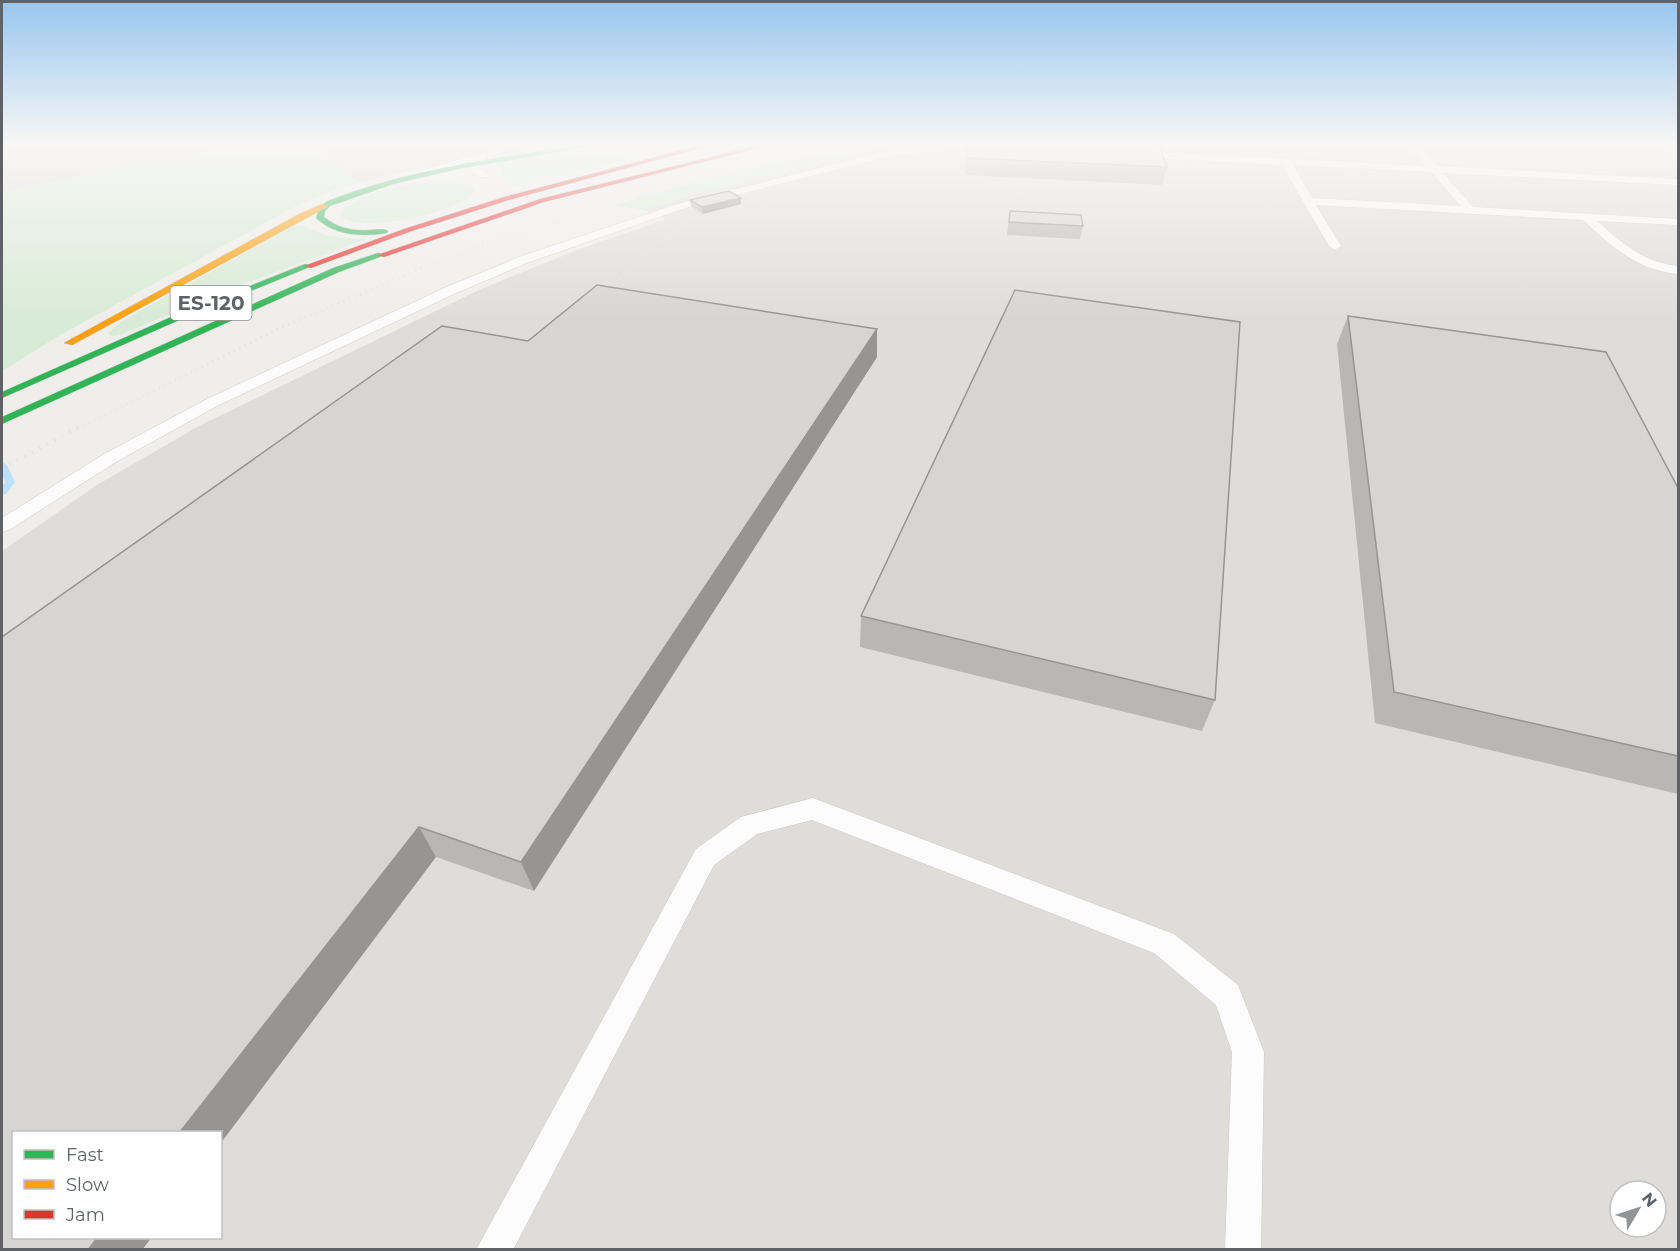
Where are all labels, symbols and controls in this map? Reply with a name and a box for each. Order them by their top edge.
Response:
road number: ES-120 [170,286,252,320]
legend [12,1131,222,1239]
text: Fast [66,1144,104,1166]
text: Slow [66,1174,109,1196]
north arrow [1608,1179,1668,1239]
text: N [1638,1189,1661,1211]
text: Jam [65,1204,105,1226]

